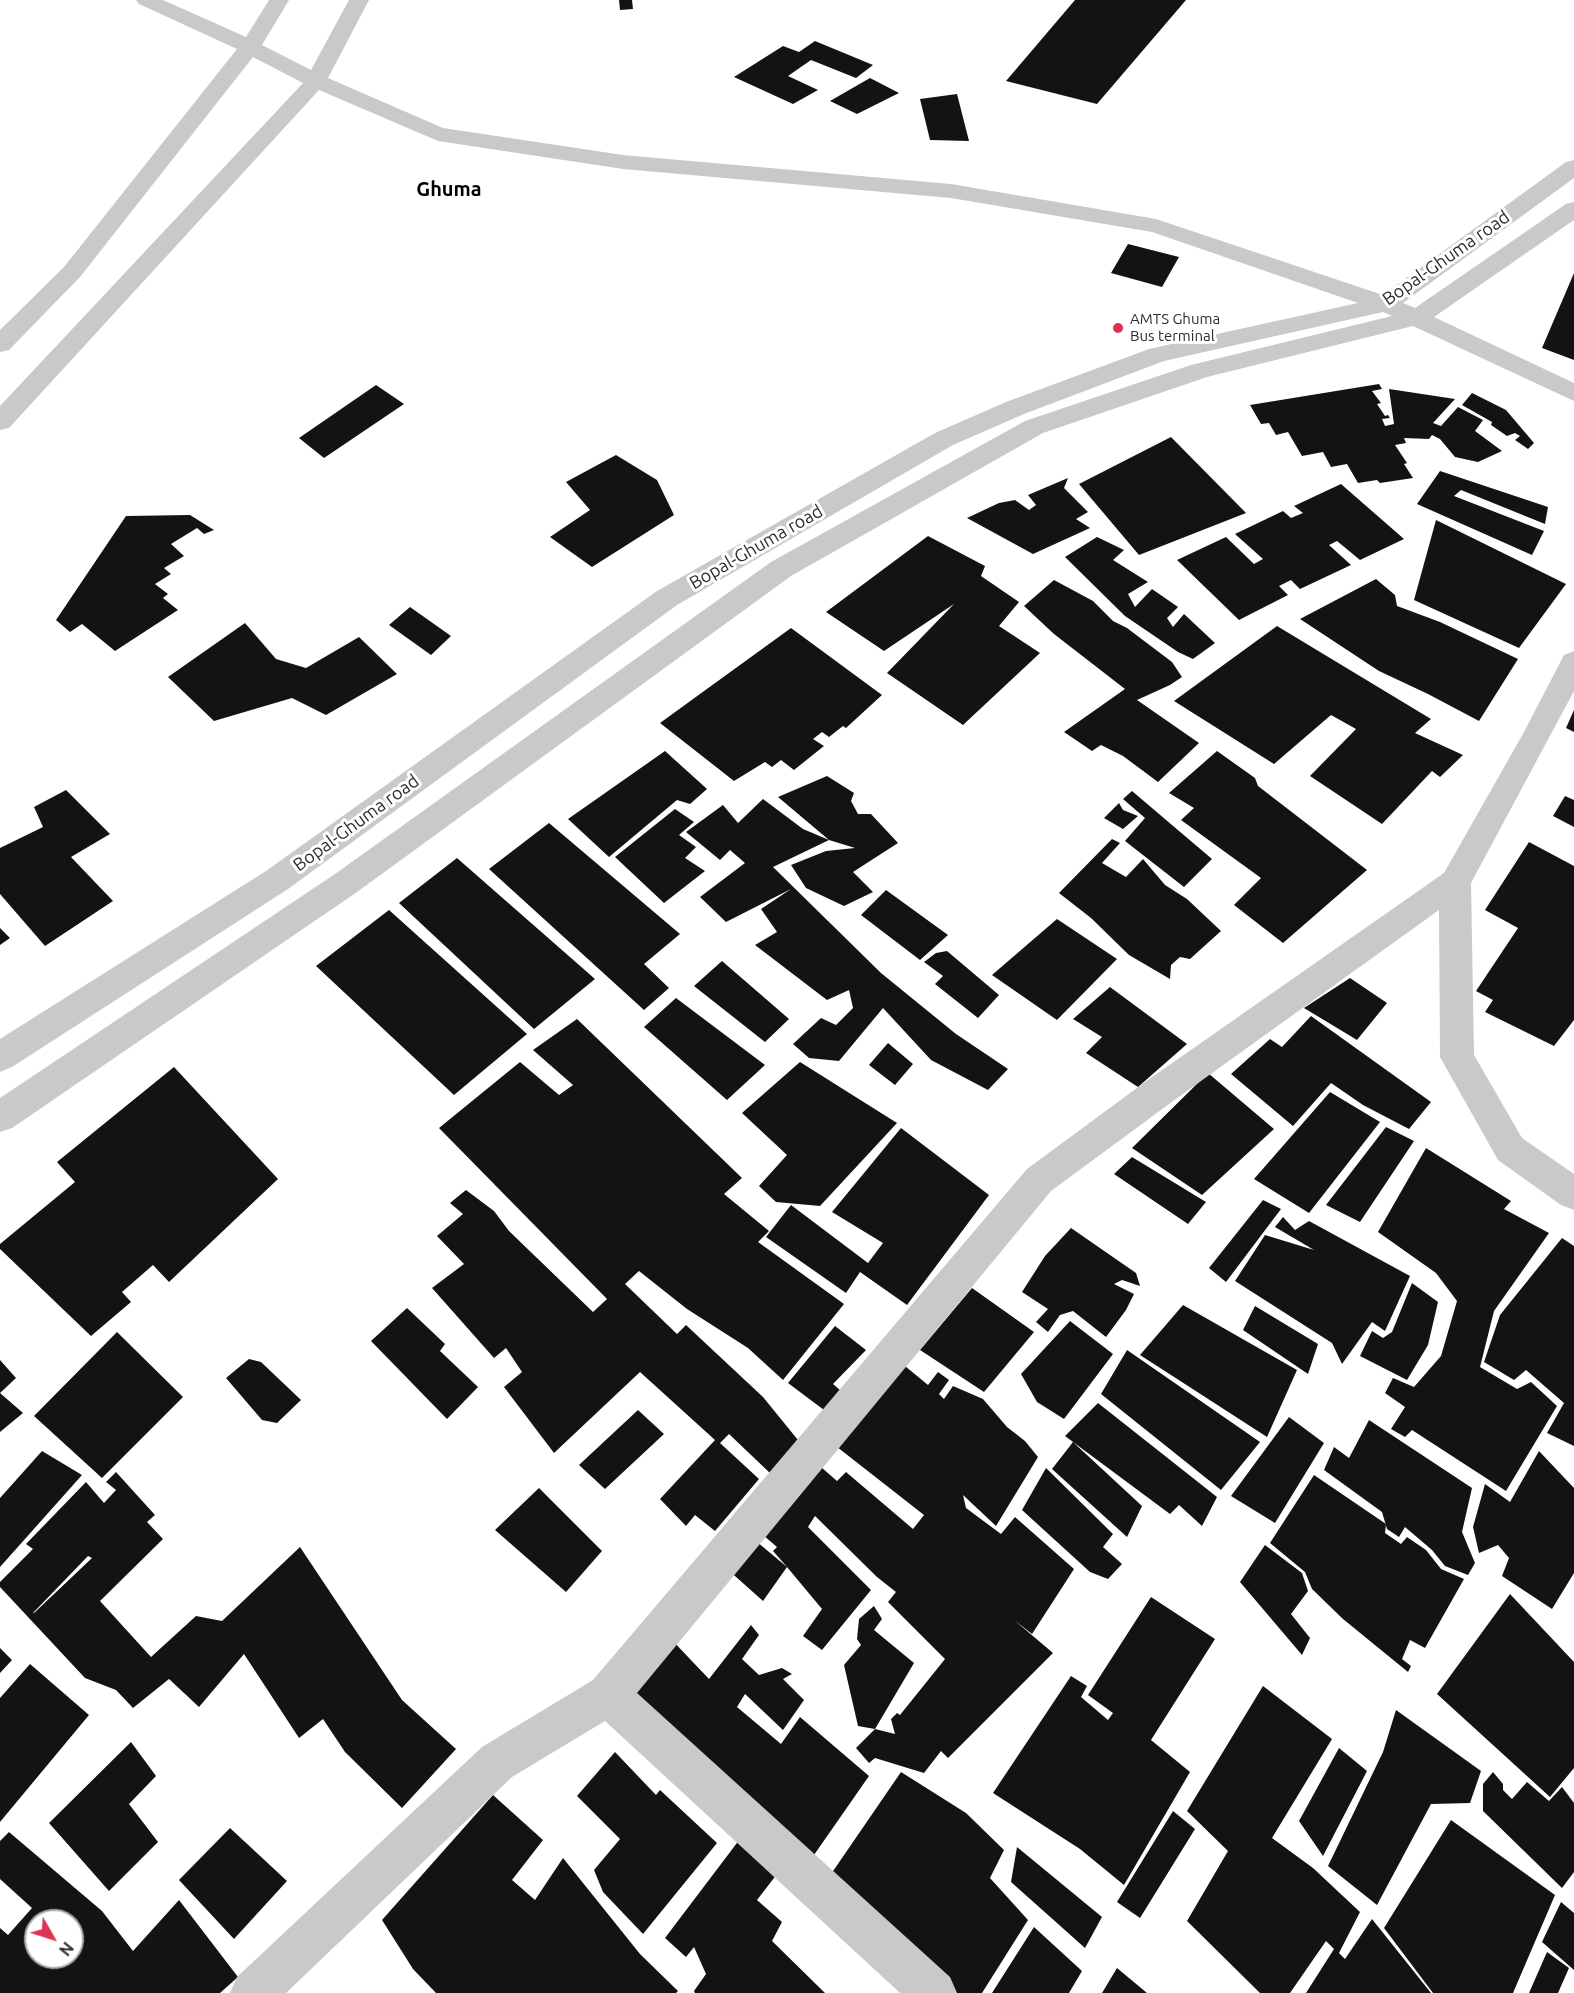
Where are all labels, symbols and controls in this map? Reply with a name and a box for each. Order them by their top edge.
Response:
district label: Ghuma [416,177,482,201]
street label: Bopal-Ghuma road [1378,206,1514,310]
place label: AMTS Ghuma Bus terminal [1130,310,1220,345]
marker: AMTS Ghuma Bus terminal [1111,321,1125,335]
street label: Bopal-Ghuma road [686,500,826,594]
street label: Bopal-Ghuma road [289,770,423,876]
north arrow [24,1909,84,1969]
text: N [56,1939,77,1959]

